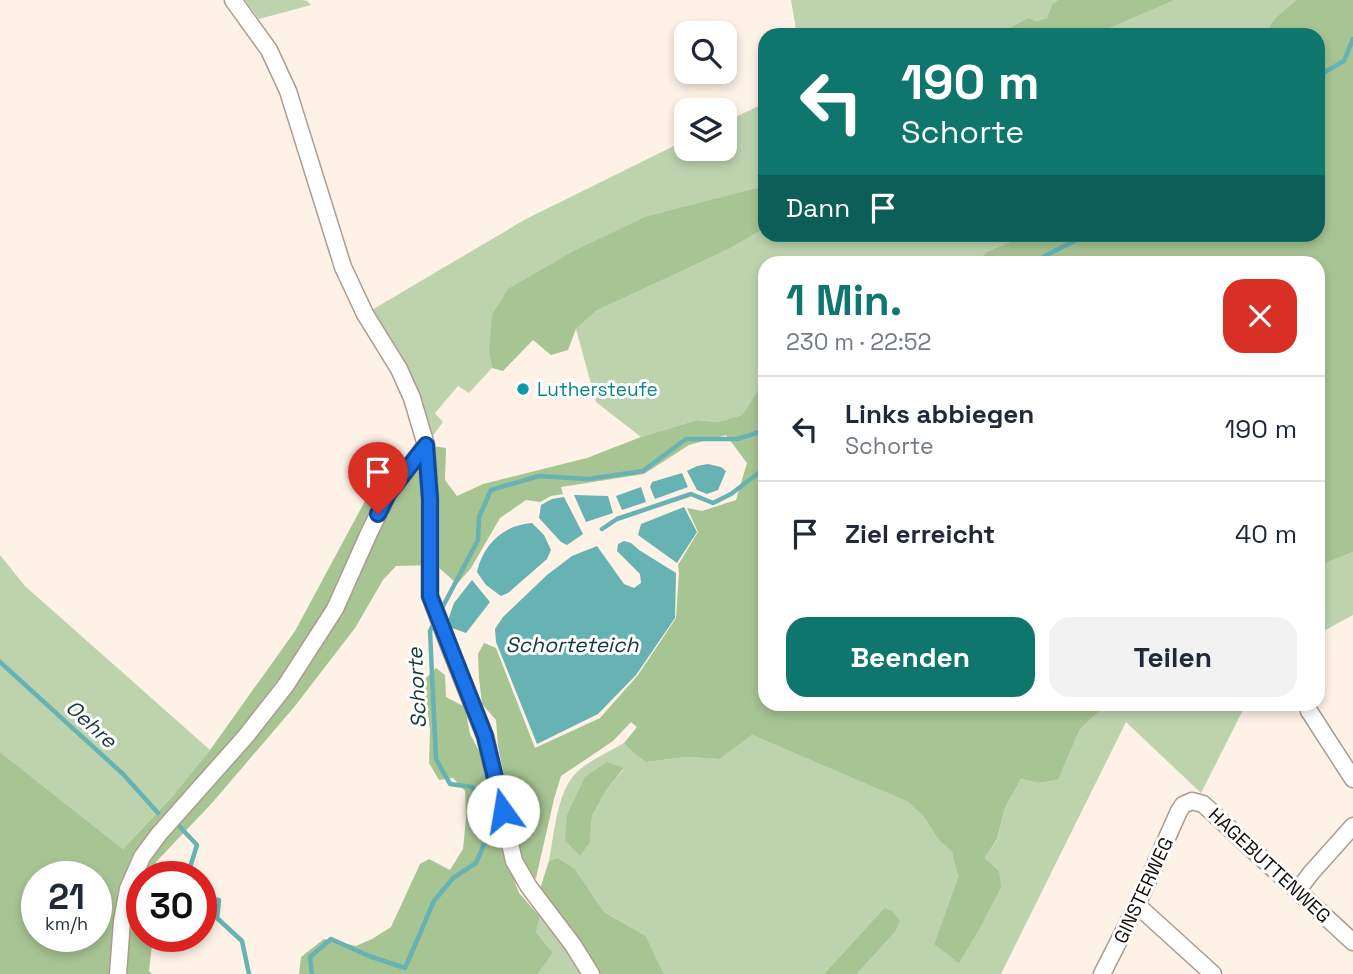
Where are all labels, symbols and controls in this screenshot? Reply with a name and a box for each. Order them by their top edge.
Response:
map controls [674,21,737,161]
button: search [674,21,737,84]
text: 190 m [901,51,1039,113]
icon: left [786,56,877,147]
button: layers [674,98,737,161]
text: Schorte [901,112,1024,152]
icon: arrive [864,189,902,227]
text: Dann [786,191,850,225]
text: 1 Min. [786,274,902,327]
button: close [1223,279,1297,353]
text: 230 m · 22:52 [786,327,931,357]
place label: Luthersteufe [537,377,658,402]
marker: Luthersteufe [515,381,531,397]
text: Links abbiegen [845,397,1034,431]
icon: left [786,410,824,448]
text: 190 m [1225,412,1297,446]
text: Schorte [845,431,934,461]
pin [348,442,408,514]
icon: arrive [359,453,397,491]
icon: arrive [786,515,824,553]
text: Ziel erreicht [845,517,995,551]
text: 40 m [1235,517,1297,551]
button: Beenden [786,617,1035,697]
button: Teilen [1049,617,1297,697]
water label: Schorteteich [506,631,640,658]
water label: Schorte [401,645,432,729]
water label: Oehre [60,694,124,755]
position arrow [466,774,540,848]
street label: HAGEBUTTENWEG [1203,802,1336,928]
street label: GINSTERWEG [1108,833,1179,947]
speed limit sign: 30 [126,861,217,952]
text: 21 [48,875,85,919]
text: km/h [45,912,88,935]

